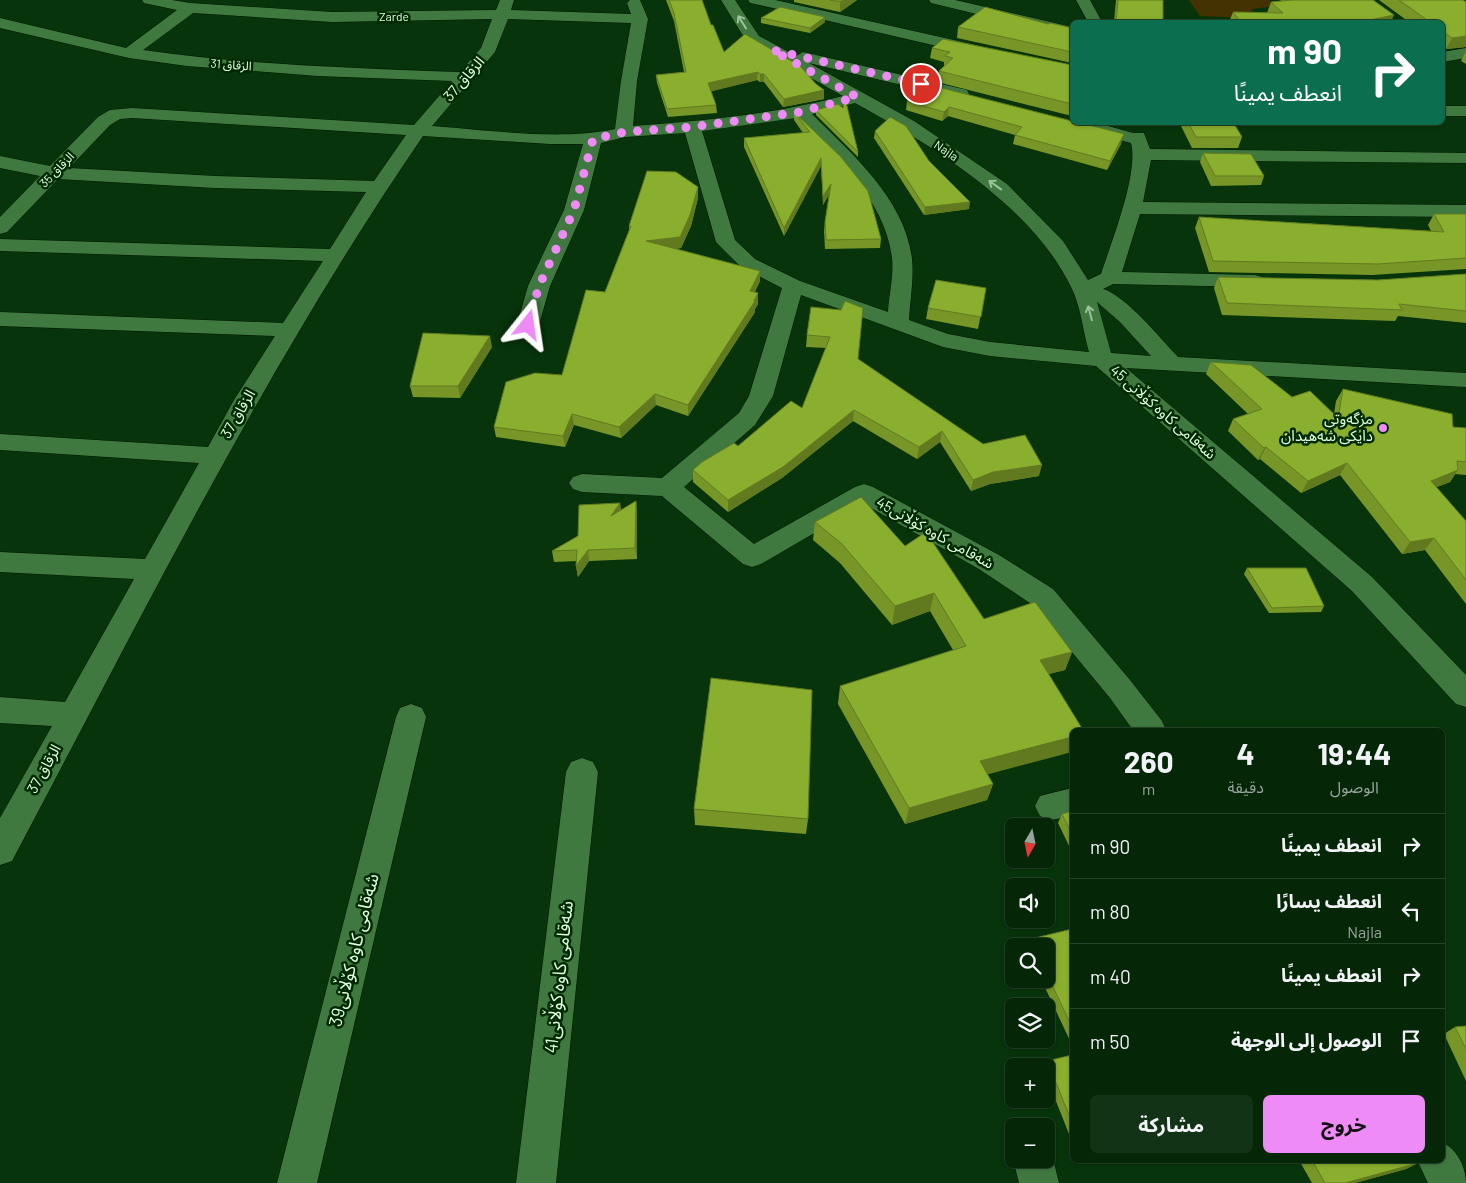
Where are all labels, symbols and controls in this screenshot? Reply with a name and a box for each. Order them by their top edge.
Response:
street label: Zarde [379,9,409,23]
one-way arrow [737,16,747,30]
text: 90 m [1267,29,1342,71]
icon: right [1360,40,1425,105]
street label: الزقاق 37 [439,52,488,105]
street label: الزقاق 31 [210,56,252,73]
pin [900,63,942,105]
icon: arrive [907,70,935,98]
text: انعطف يمينًا [1234,79,1342,105]
street label: Najla [932,137,961,163]
street label: الزقاق 35 [36,149,77,190]
one-way arrow [988,180,1002,190]
position arrow [501,298,553,350]
one-way arrow [1084,305,1094,321]
street label: شەقامی کاوە کۆڵانی 45 [1106,359,1221,463]
street label: الزقاق 37 [216,386,259,442]
place label: مزگەوتی دایکی شەهیدان [1281,409,1373,445]
marker: مزگەوتی دایکی شەهیدان [1377,422,1389,434]
street label: شەقامی کاوە کۆڵانی45 [873,491,998,573]
text: 4 [1237,735,1255,771]
text: 19:44 [1318,735,1391,771]
street label: الزقاق 37 [22,741,65,797]
text: 260 [1124,743,1174,779]
text: دقيقة [1227,777,1264,796]
text: الوصول [1330,777,1379,796]
text: m [1142,779,1155,798]
north arrow [1005,818,1055,868]
map controls [1005,818,1055,1168]
icon: right [1397,832,1425,860]
text: انعطف يمينًا [1281,833,1382,856]
text: 90 m [1090,835,1130,858]
street label: شەقامی کاوە کۆڵانی39 [322,871,384,1029]
button: sound [1005,878,1055,928]
text: انعطف يسارًا [1276,889,1382,912]
icon: left [1397,897,1425,925]
street label: شەقامی کاوە کۆڵانی41 [538,900,578,1054]
text: 80 m [1090,900,1130,923]
text: Najla [1347,922,1382,941]
button: search [1005,938,1055,988]
icon: right [1397,962,1425,990]
text: انعطف يمينًا [1281,963,1382,986]
text: 40 m [1090,965,1131,988]
button: layers [1005,998,1055,1048]
icon: arrive [1397,1027,1425,1055]
text: الوصول إلى الوجهة [1231,1028,1382,1051]
text: 50 m [1090,1030,1130,1053]
button: + [1005,1058,1055,1108]
button: مشاركة [1090,1095,1253,1153]
button: خروج [1263,1095,1425,1153]
button: − [1005,1118,1055,1168]

